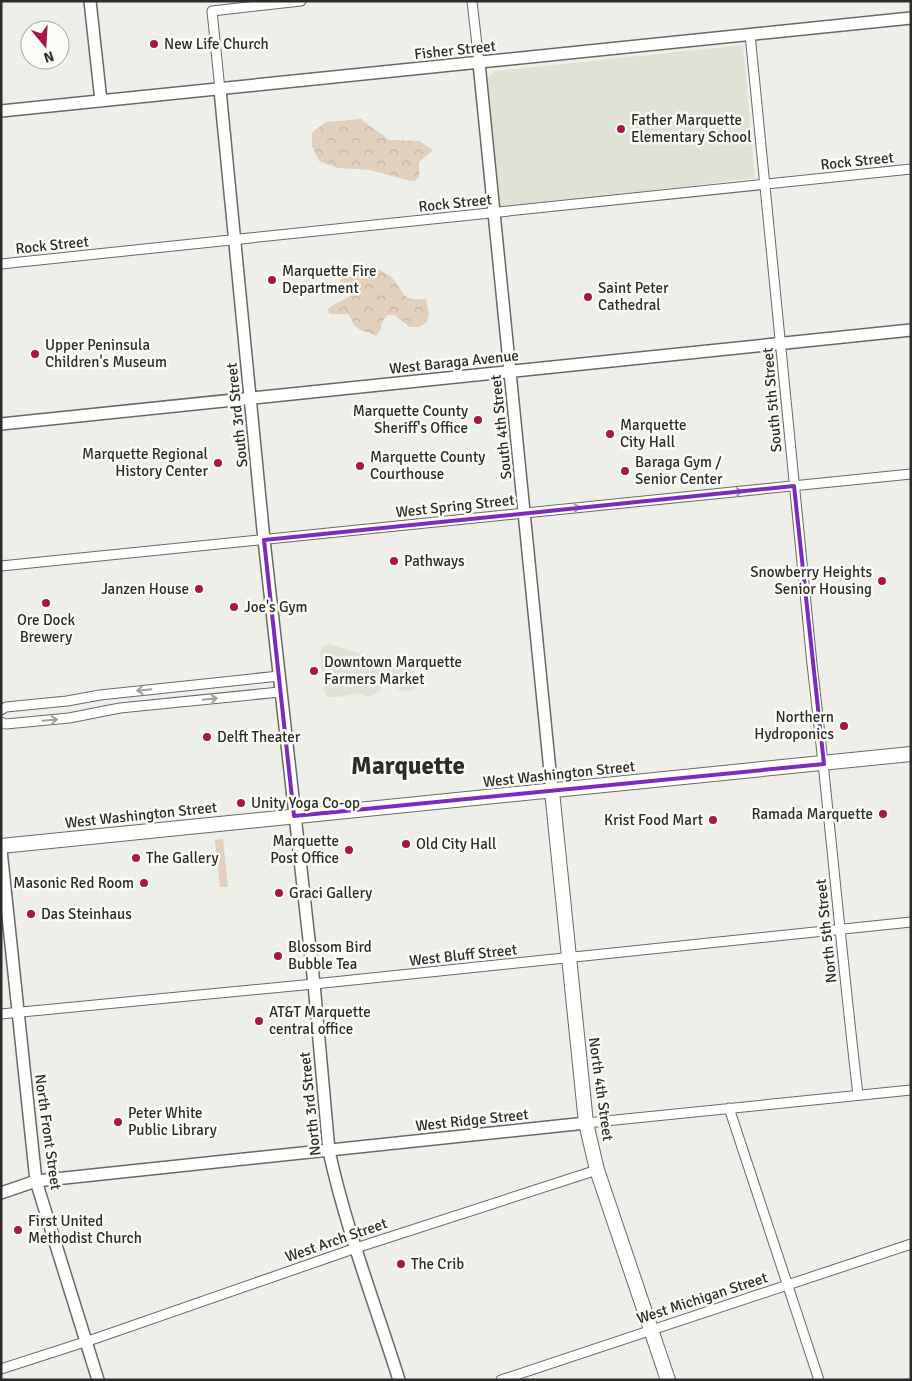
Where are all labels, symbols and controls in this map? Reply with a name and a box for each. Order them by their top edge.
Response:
north arrow [20,20,70,70]
place label: New Life Church [164,35,269,53]
street label: Fisher Street [413,37,497,63]
marker: New Life Church [148,38,160,50]
text: N [42,47,56,66]
place label: Father Marquette Elementary School [631,111,752,146]
marker: Father Marquette Elementary School [615,123,627,135]
street label: Rock Street [819,148,895,174]
street label: Rock Street [417,190,493,216]
street label: Rock Street [14,232,90,258]
place label: Marquette Fire Department [282,262,377,297]
marker: Marquette Fire Department [266,274,278,286]
place label: Saint Peter Cathedral [598,279,669,314]
marker: Saint Peter Cathedral [582,291,594,303]
place label: Upper Peninsula Children's Museum [45,336,167,371]
street label: West Baraga Avenue [388,346,520,378]
street label: South 5th Street [758,347,786,453]
marker: Upper Peninsula Children's Museum [29,348,41,360]
street label: South 3rd Street [223,362,251,468]
street label: South 4th Street [487,374,515,480]
place label: Marquette County Sheriff's Office [353,402,468,437]
marker: Marquette County Sheriff's Office [472,414,484,426]
place label: Marquette City Hall [620,416,687,451]
marker: Marquette City Hall [604,428,616,440]
place label: Marquette Regional History Center [82,445,208,480]
place label: Marquette County Courthouse [370,448,485,483]
place label: Baraga Gym / Senior Center [635,453,723,488]
marker: Marquette Regional History Center [212,457,224,469]
marker: Marquette County Courthouse [354,460,366,472]
marker: Baraga Gym / Senior Center [619,465,631,477]
one-way arrow [726,487,742,497]
street label: West Spring Street [395,491,515,521]
one-way arrow [565,503,581,513]
place label: Pathways [404,552,465,570]
marker: Pathways [388,555,400,567]
place label: Snowberry Heights Senior Housing [750,563,872,598]
marker: Snowberry Heights Senior Housing [876,575,888,587]
place label: Janzen House [101,580,189,598]
marker: Janzen House [193,583,205,595]
marker: Ore Dock Brewery [40,597,52,609]
place label: Joe's Gym [244,598,308,616]
marker: Joe's Gym [228,601,240,613]
place label: Ore Dock Brewery [17,611,75,646]
place label: Downtown Marquette Farmers Market [324,653,462,688]
marker: Downtown Marquette Farmers Market [308,665,320,677]
one-way arrow [136,685,152,695]
one-way arrow [202,694,218,703]
place label: Northern Hydroponics [754,708,834,743]
one-way arrow [41,715,57,725]
marker: Northern Hydroponics [838,720,850,732]
place label: Delft Theater [217,728,301,746]
marker: Delft Theater [201,731,213,743]
district label: Marquette [351,750,465,781]
street label: West Washington Street [482,757,636,791]
place label: Unity Yoga Co-op [251,794,360,812]
marker: Unity Yoga Co-op [235,797,247,809]
street label: West Washington Street [64,798,218,832]
place label: Ramada Marquette [752,805,873,823]
marker: Ramada Marquette [877,808,889,820]
place label: Krist Food Mart [604,811,703,829]
marker: Krist Food Mart [707,814,719,826]
place label: Marquette Post Office [270,832,339,867]
place label: Old City Hall [416,835,496,853]
marker: Old City Hall [400,838,412,850]
marker: Marquette Post Office [343,844,355,856]
place label: The Gallery [146,849,219,867]
marker: The Gallery [130,852,142,864]
place label: Masonic Red Room [13,874,134,892]
marker: Masonic Red Room [138,877,150,889]
street label: North 5th Street [812,878,840,984]
place label: Graci Gallery [289,884,372,902]
marker: Graci Gallery [273,887,285,899]
place label: Das Steinhaus [41,905,132,923]
marker: Das Steinhaus [25,908,37,920]
place label: Blossom Bird Bubble Tea [288,938,372,973]
street label: West Bluff Street [408,940,518,970]
marker: Blossom Bird Bubble Tea [272,950,284,962]
place label: AT&T Marquette central office [269,1003,371,1038]
marker: AT&T Marquette central office [253,1015,265,1027]
street label: North 4th Street [585,1036,617,1142]
street label: North 3rd Street [296,1051,324,1157]
street label: North Front Street [31,1073,65,1191]
place label: Peter White Public Library [128,1104,217,1139]
street label: West Ridge Street [415,1105,529,1135]
marker: Peter White Public Library [112,1116,124,1128]
place label: First United Methodist Church [28,1212,142,1247]
street label: West Arch Street [283,1214,389,1266]
marker: First United Methodist Church [12,1224,24,1236]
place label: The Crib [411,1255,464,1273]
marker: The Crib [395,1258,407,1270]
street label: West Michigan Street [634,1268,770,1328]

